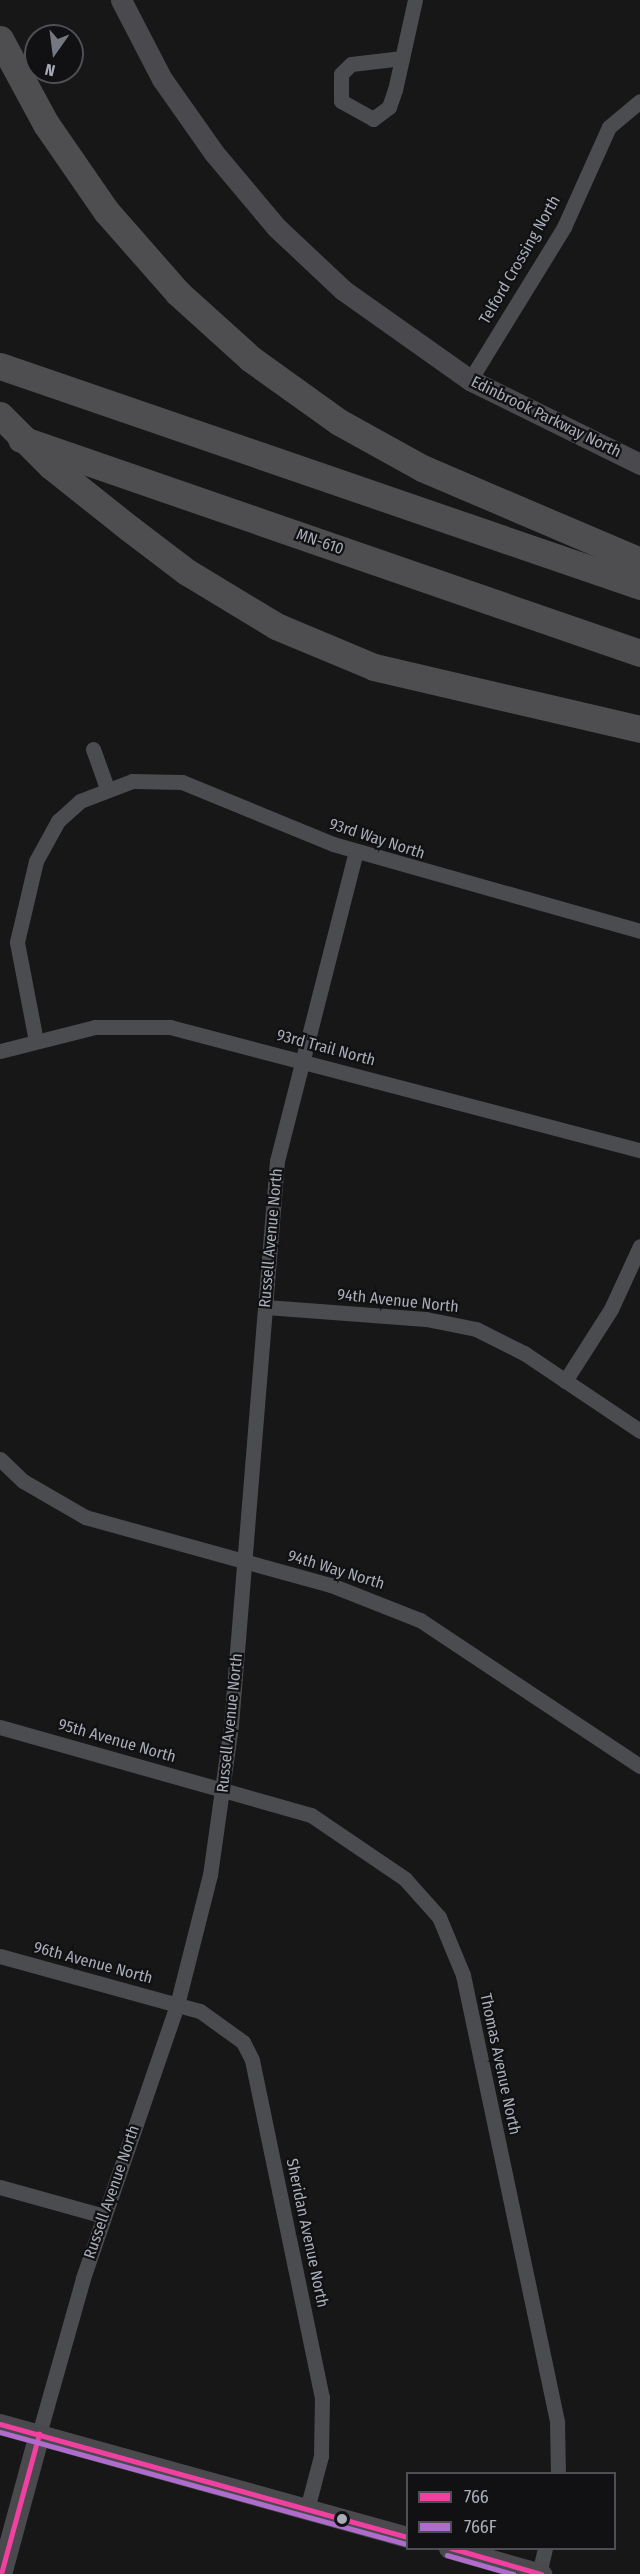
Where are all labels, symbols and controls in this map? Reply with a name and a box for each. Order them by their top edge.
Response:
north arrow [24,24,84,84]
text: N [43,60,57,80]
street label: Telford Crossing North [475,192,565,328]
street label: Edinbrook Parkway North [468,372,624,462]
street label: MN-610 [294,525,346,559]
street label: 93rd Way North [327,814,427,864]
street label: 93rd Trail North [275,1026,377,1070]
street label: Russell Avenue North [255,1167,287,1309]
street label: 94th Avenue North [336,1285,460,1317]
street label: 94th Way North [285,1546,387,1594]
street label: Russell Avenue North [213,1652,247,1794]
street label: 95th Avenue North [56,1715,178,1767]
street label: 96th Avenue North [31,1938,155,1988]
street label: Thomas Avenue North [476,1992,524,2136]
street label: Russell Avenue North [80,2123,144,2261]
street label: Sheridan Avenue North [282,2157,332,2309]
legend [406,2472,616,2550]
text: 766 [464,2486,489,2508]
unlabelled marker [336,2513,348,2525]
text: 766F [464,2516,497,2538]

